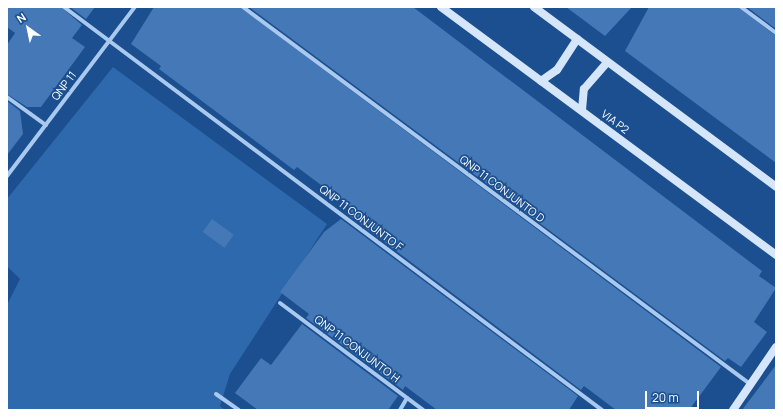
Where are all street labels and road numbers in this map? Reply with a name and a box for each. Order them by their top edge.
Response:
street label: QNP 11 [49,69,79,103]
street label: VIA P2 [599,107,631,137]
street label: QNP 11 CONJUNTO D [457,153,547,225]
street label: QNP 11 CONJUNTO F [317,182,405,254]
street label: QNP 11 CONJUNTO H [312,313,402,385]

